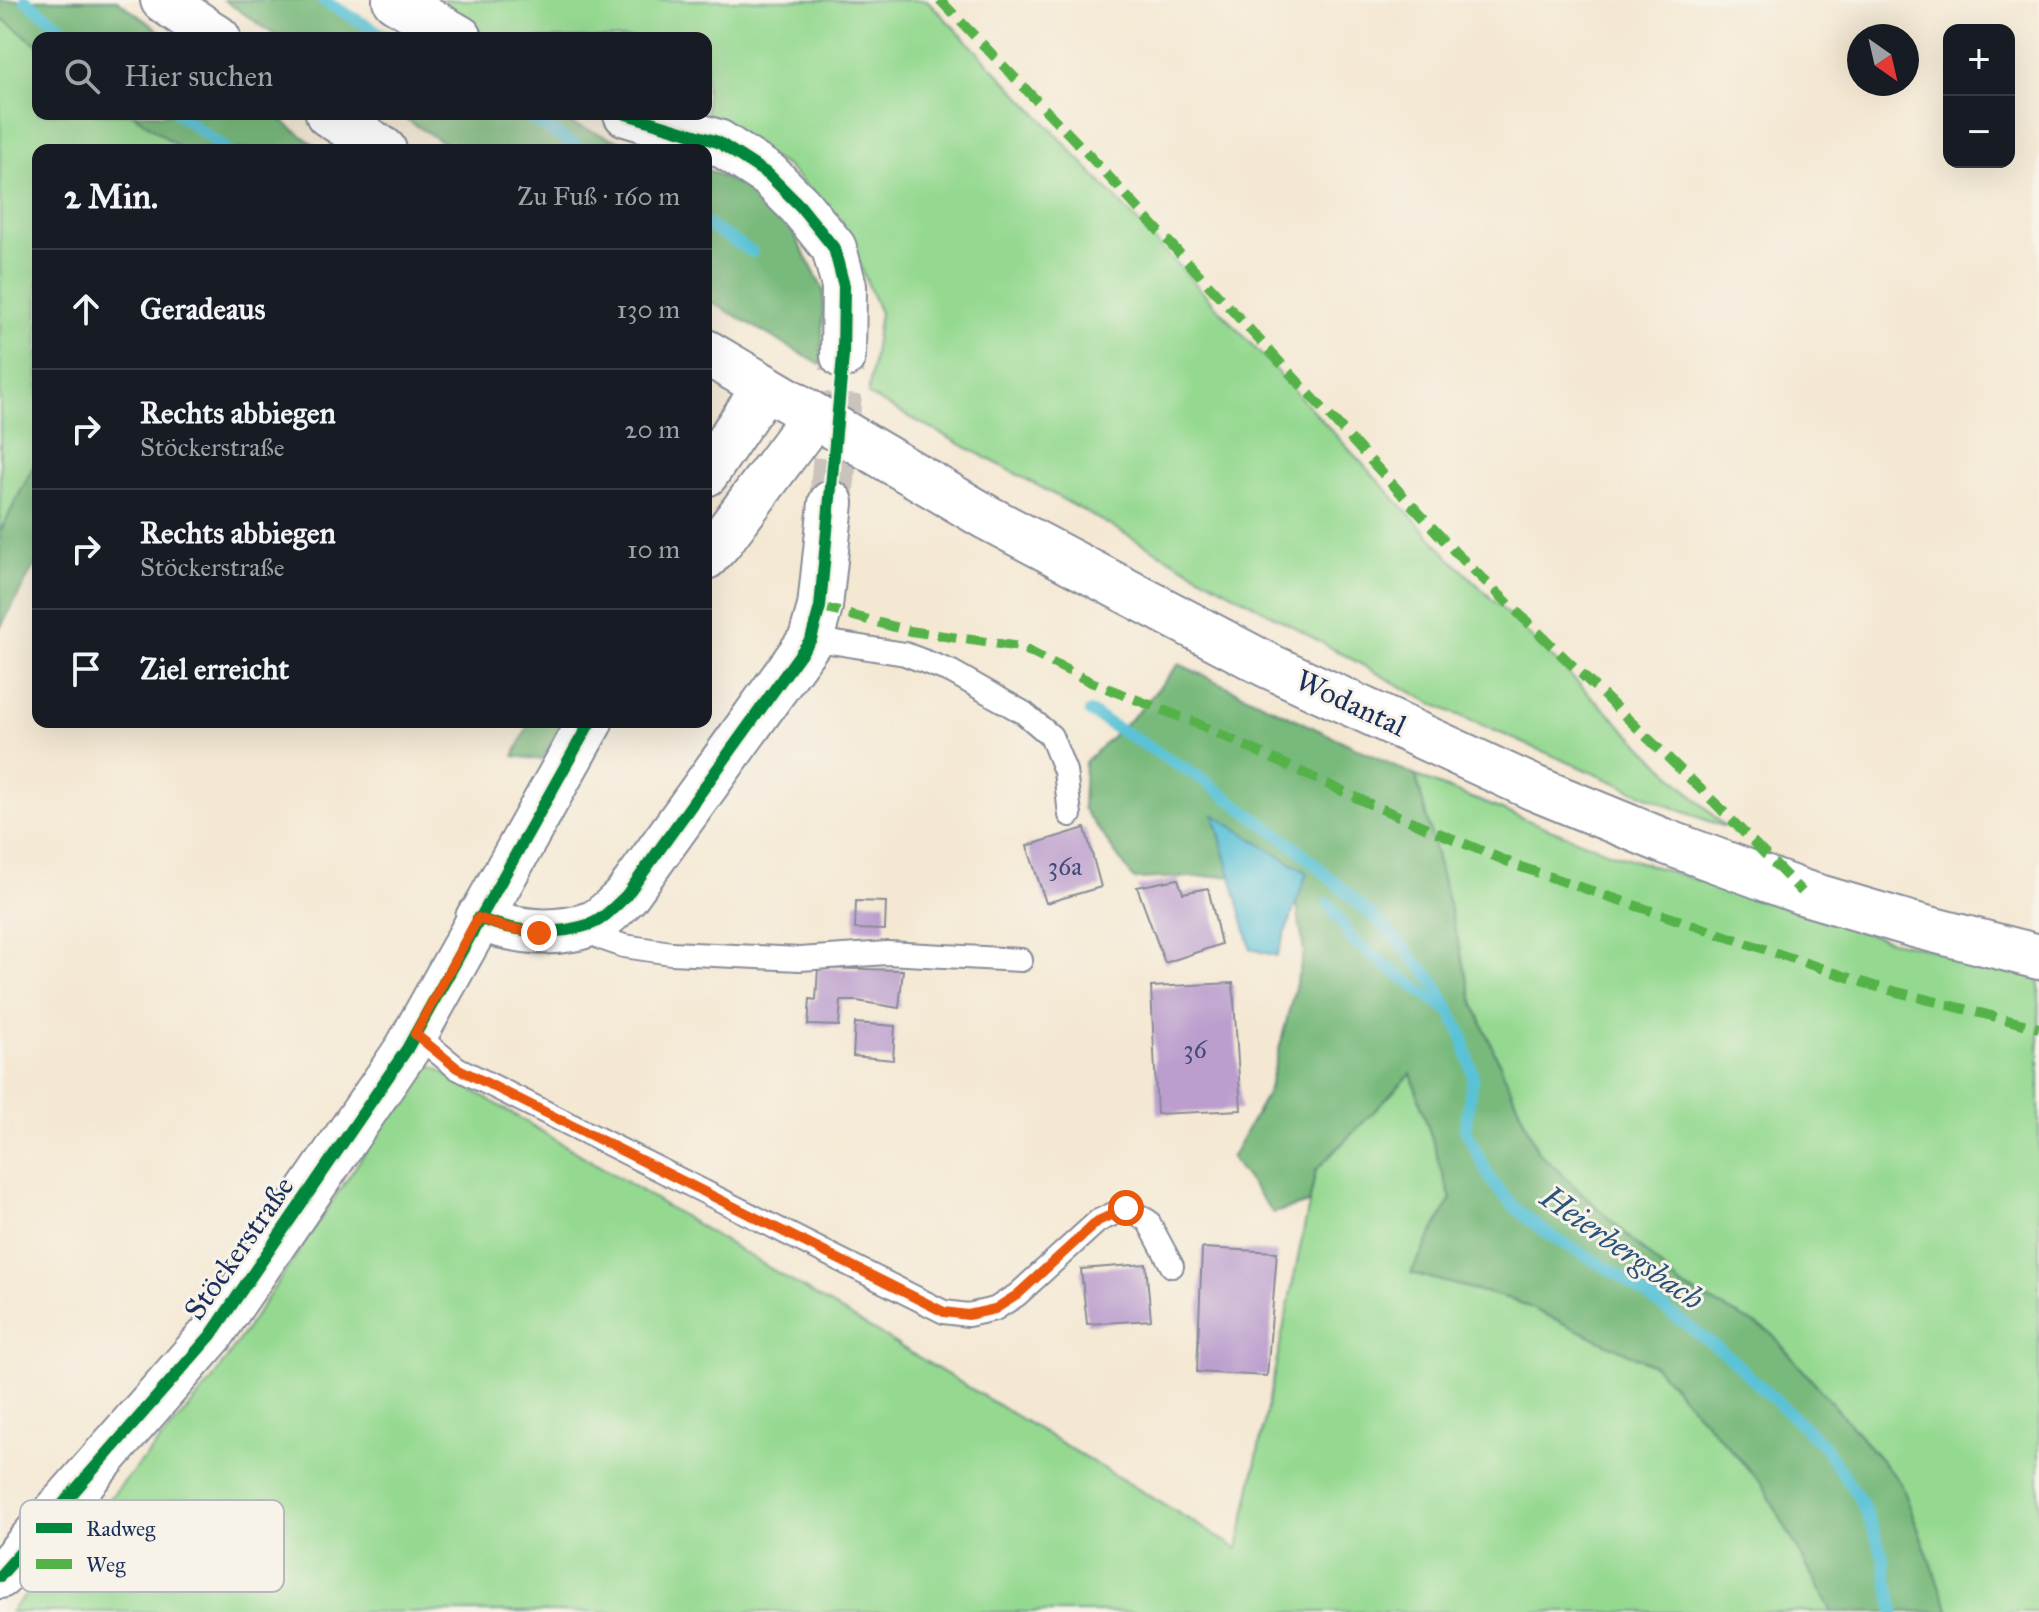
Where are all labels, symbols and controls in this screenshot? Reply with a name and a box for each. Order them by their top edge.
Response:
north arrow [1847,24,1919,96]
map controls [1943,24,2015,168]
button: + [1943,24,2015,96]
search box [32,32,712,120]
icon: search [60,54,104,98]
text: Hier suchen [124,58,273,94]
button: − [1943,96,2015,168]
text: 2 Min. [64,176,158,217]
text: Zu Fuß · 160 m [517,180,680,212]
icon: ahead [64,287,108,331]
text: Geradeaus [140,291,266,327]
text: 130 m [617,293,680,325]
text: Rechts abbiegen [140,395,336,431]
icon: right [64,407,108,451]
text: 20 m [625,413,680,445]
text: Stöckerstraße [140,431,285,463]
text: Rechts abbiegen [140,515,336,551]
icon: right [64,527,108,571]
text: 10 m [627,533,680,565]
text: Stöckerstraße [140,551,285,583]
icon: arrive [64,647,108,691]
text: Ziel erreicht [140,651,289,687]
street label: Wodantal [1290,662,1413,745]
house number: 36a [1048,850,1082,882]
route end [521,915,557,951]
house number: 36 [1183,1033,1208,1065]
street label: Stöckerstraße [176,1169,302,1327]
water label: Heierbergsbach [1532,1177,1711,1319]
route start [1108,1190,1144,1226]
legend [20,1500,284,1592]
text: Radweg [86,1515,156,1542]
text: Weg [86,1551,126,1578]

